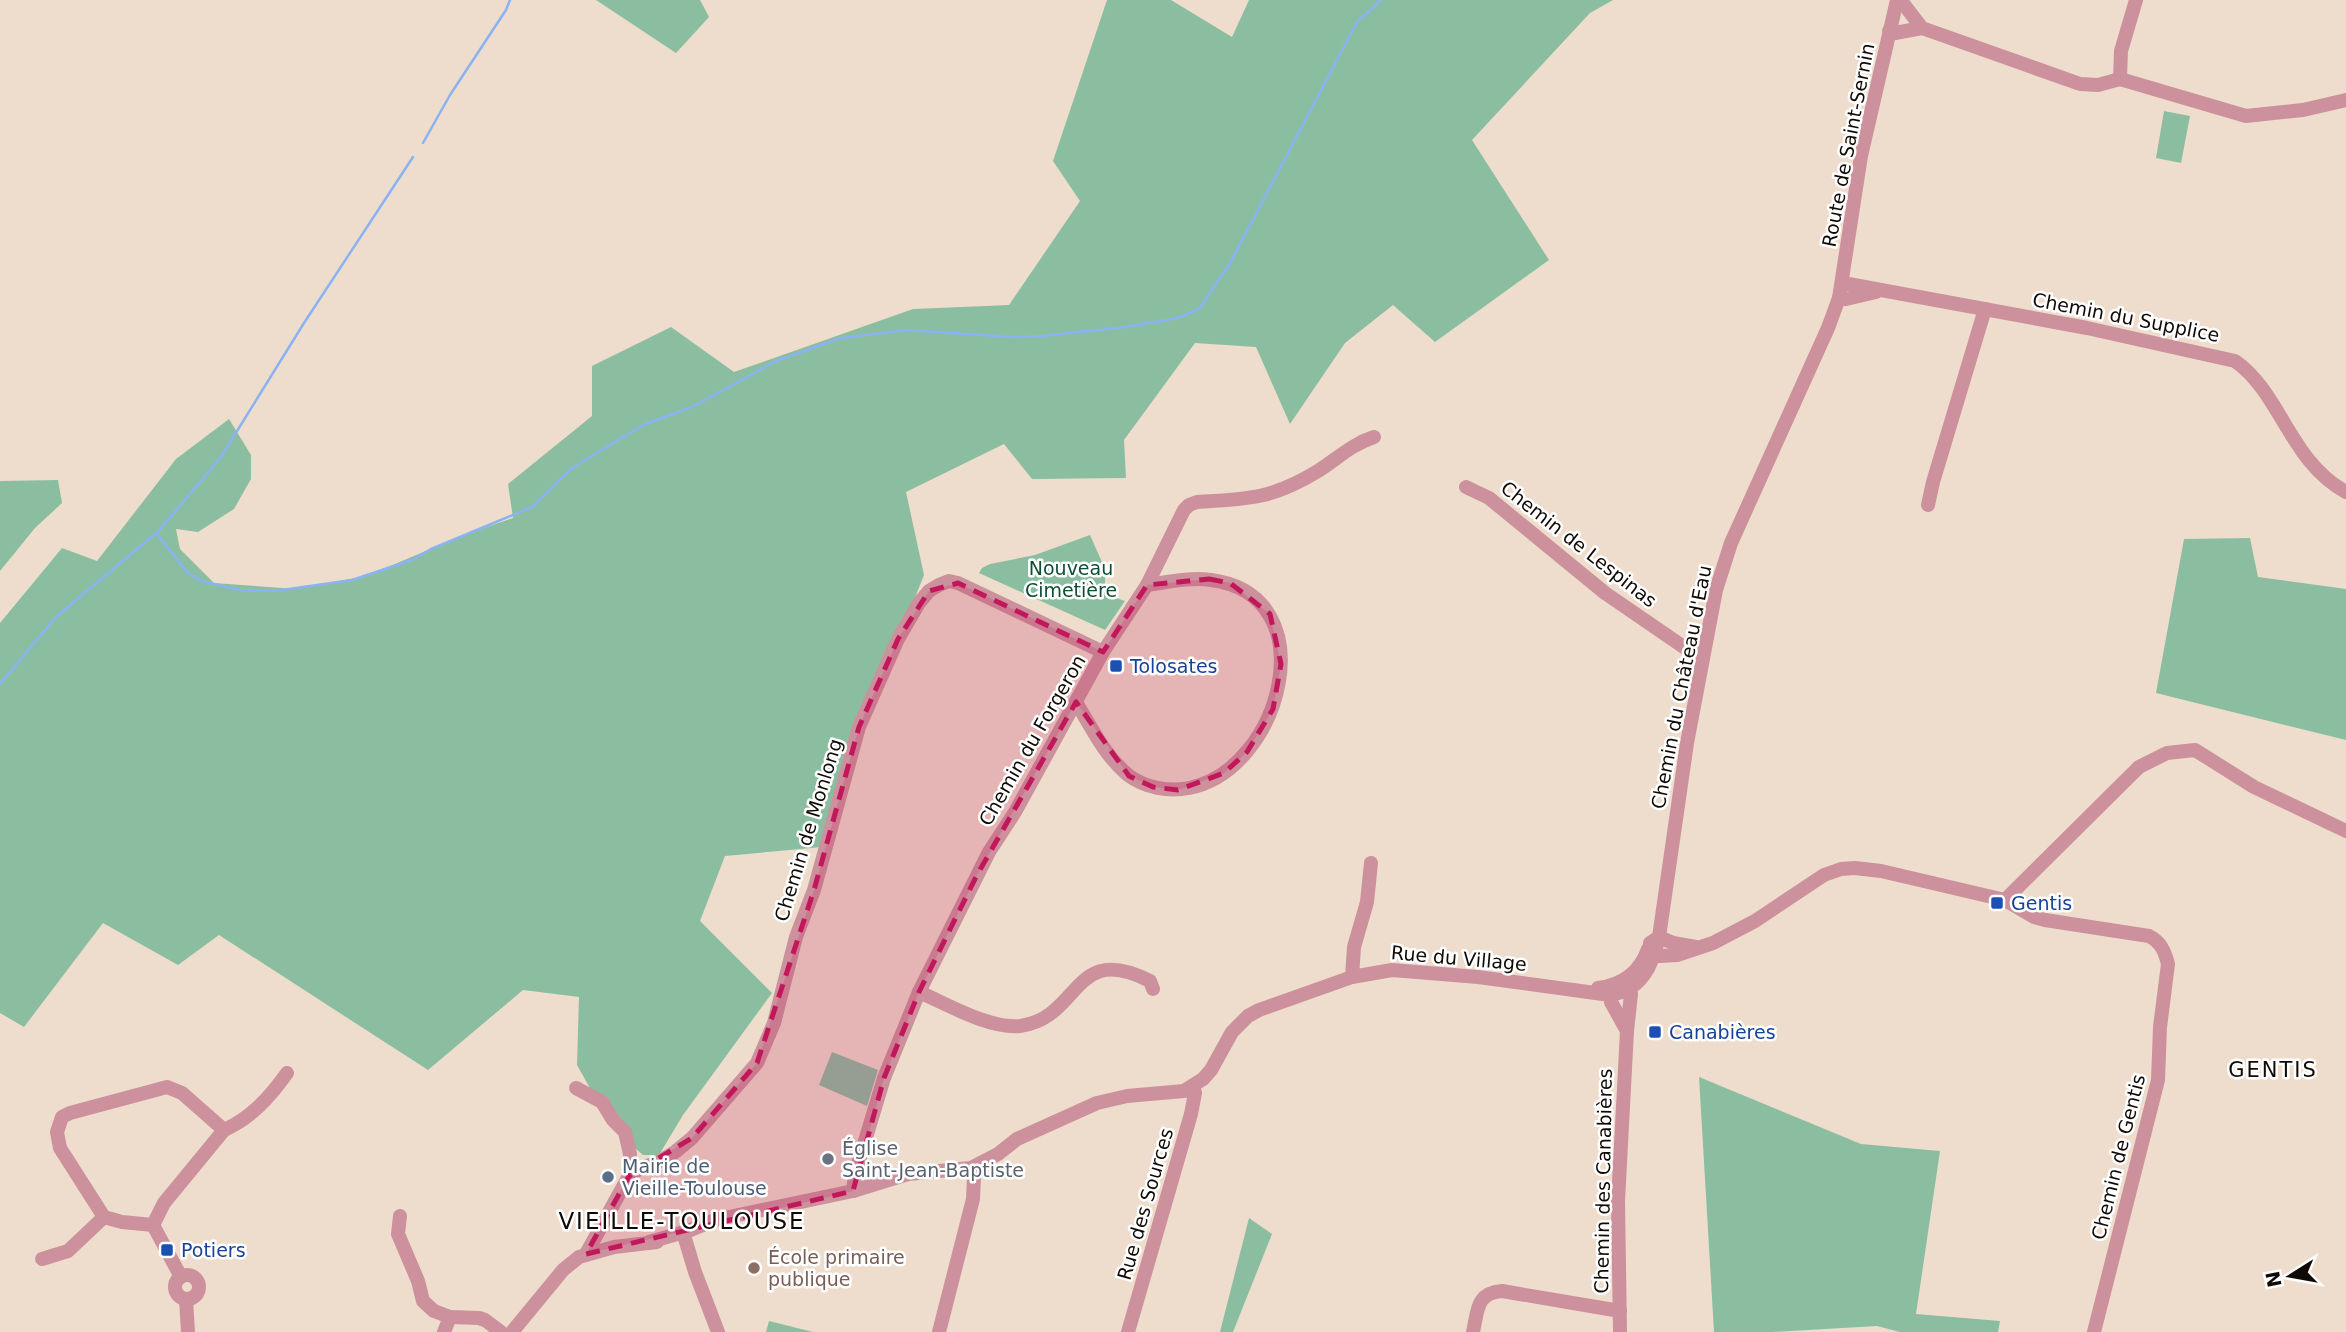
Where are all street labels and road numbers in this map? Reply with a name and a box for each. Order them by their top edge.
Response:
street label: Route de Saint-Sernin [1817,41,1879,249]
street label: Chemin du Supplice [2031,288,2221,346]
street label: Chemin de Lespinas [1497,476,1661,612]
street label: Chemin du Château d'Eau [1647,563,1715,811]
street label: Chemin du Forgeron [974,651,1090,829]
street label: Chemin de Monlong [770,736,846,924]
street label: Rue du Village [1390,941,1528,975]
street label: Chemin des Canabières [1590,1068,1616,1294]
street label: Chemin de Gentis [2087,1072,2149,1242]
street label: Rue des Sources [1113,1126,1177,1282]

